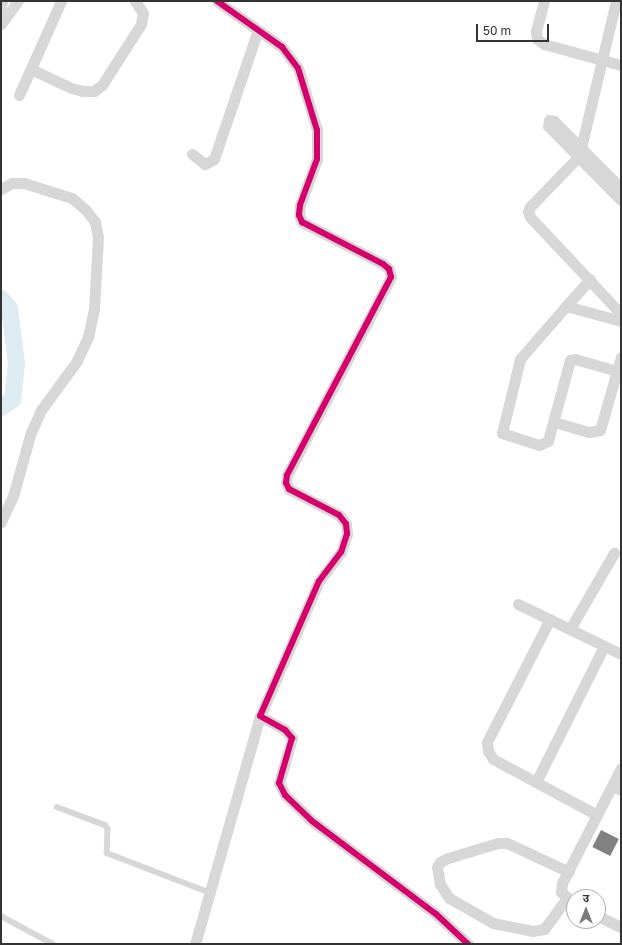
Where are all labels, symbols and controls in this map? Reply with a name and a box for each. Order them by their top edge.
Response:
scale bar [478,16,551,42]
text: 50 m [483,23,511,38]
north arrow [566,889,606,929]
text: उ [583,891,589,904]

